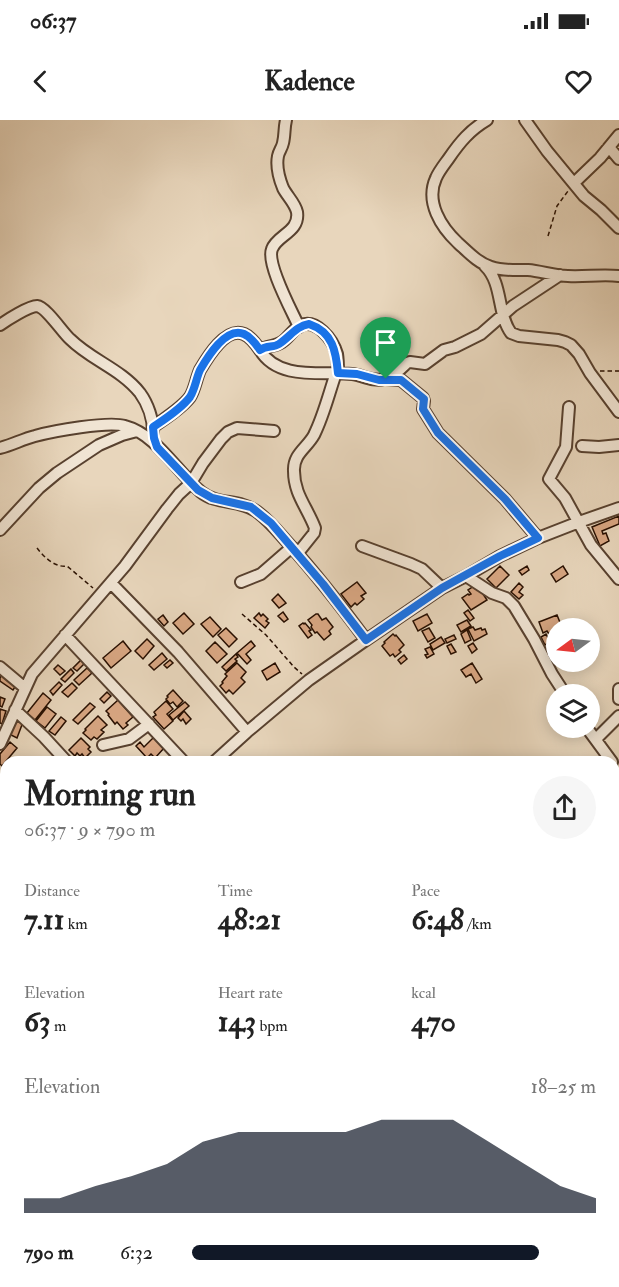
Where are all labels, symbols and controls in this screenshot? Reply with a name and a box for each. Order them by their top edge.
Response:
text: 06:37 [30,7,76,35]
icon: back [24,65,57,98]
text: Kadence [264,65,355,98]
icon: heart [562,65,595,98]
pin [360,317,411,379]
icon: arrive [369,326,402,359]
north arrow [546,618,600,672]
map controls [546,618,600,738]
button: layers [546,684,600,738]
text: Morning run [24,774,196,815]
button: share [533,776,596,839]
text: 06:37 · 9 × 790 m [24,817,155,842]
text: Distance [24,881,80,901]
text: Time [218,881,253,901]
text: Pace [411,881,440,901]
text: 7.11 [24,901,64,938]
text: 48:21 [218,901,281,938]
text: 6:48 [411,901,464,938]
text: km [64,914,88,934]
text: /km [464,914,492,934]
text: Elevation [24,983,85,1003]
text: Heart rate [218,983,283,1003]
text: kcal [411,983,436,1003]
text: 63 [24,1003,51,1040]
text: 143 [218,1003,256,1040]
text: 470 [411,1003,456,1040]
text: m [51,1016,66,1036]
text: bpm [256,1016,288,1036]
text: Elevation [24,1074,100,1099]
text: 18–25 m [531,1074,596,1099]
text: 790 m [24,1240,73,1265]
text: 6:32 [120,1240,153,1265]

